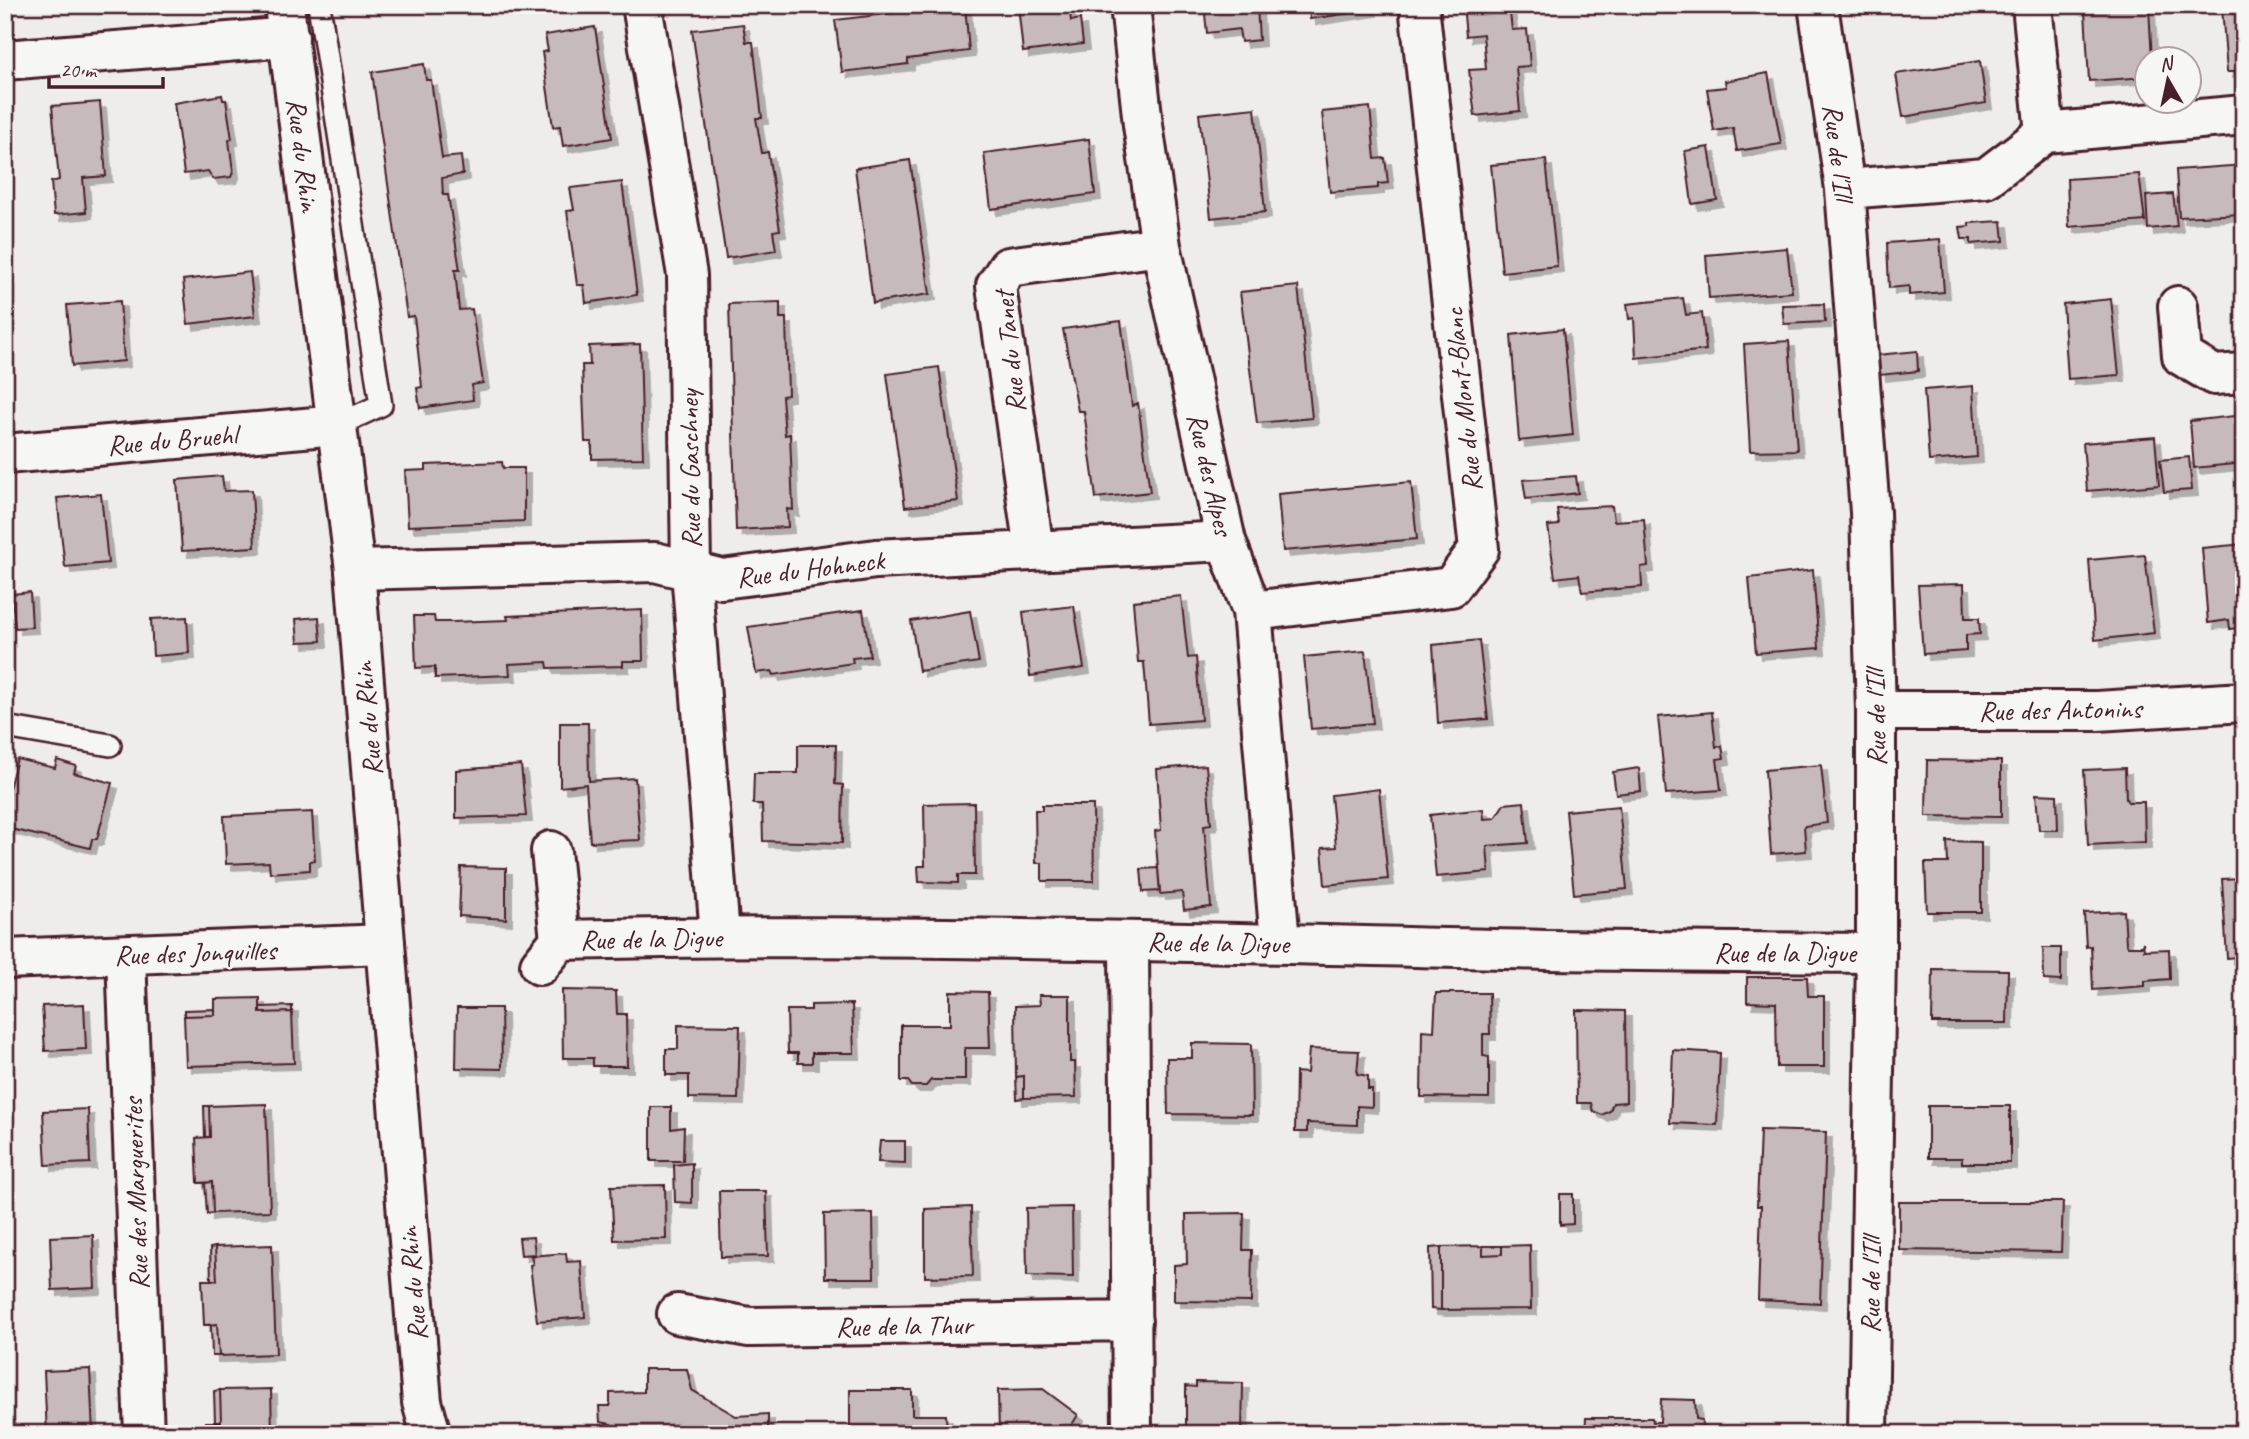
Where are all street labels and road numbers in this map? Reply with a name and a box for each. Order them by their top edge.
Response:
street label: Rue du Rhin [279,96,328,215]
street label: Rue de l'Ill [1815,102,1862,207]
street label: Rue du Tanet [985,286,1033,414]
street label: Rue du Mont-Blanc [1435,305,1490,494]
street label: Rue du Gaschney [671,387,708,549]
street label: Rue des Alpes [1179,409,1242,541]
street label: Rue du Bruehl [106,416,244,463]
street label: Rue du Hohneck [734,542,888,595]
street label: Rue du Rhin [345,659,390,777]
street label: Rue de l'Ill [1857,664,1894,767]
street label: Rue des Antonins [1978,691,2144,728]
street label: Rue de la Digue [580,920,724,957]
street label: Rue de la Digue [1147,924,1291,961]
street label: Rue des Jonquilles [114,932,279,973]
street label: Rue de la Digue [1714,935,1858,970]
street label: Rue des Marguerites [115,1095,156,1291]
street label: Rue du Rhin [390,1224,435,1342]
street label: Rue de l'Ill [1852,1231,1889,1334]
street label: Rue de la Thur [835,1307,976,1344]

